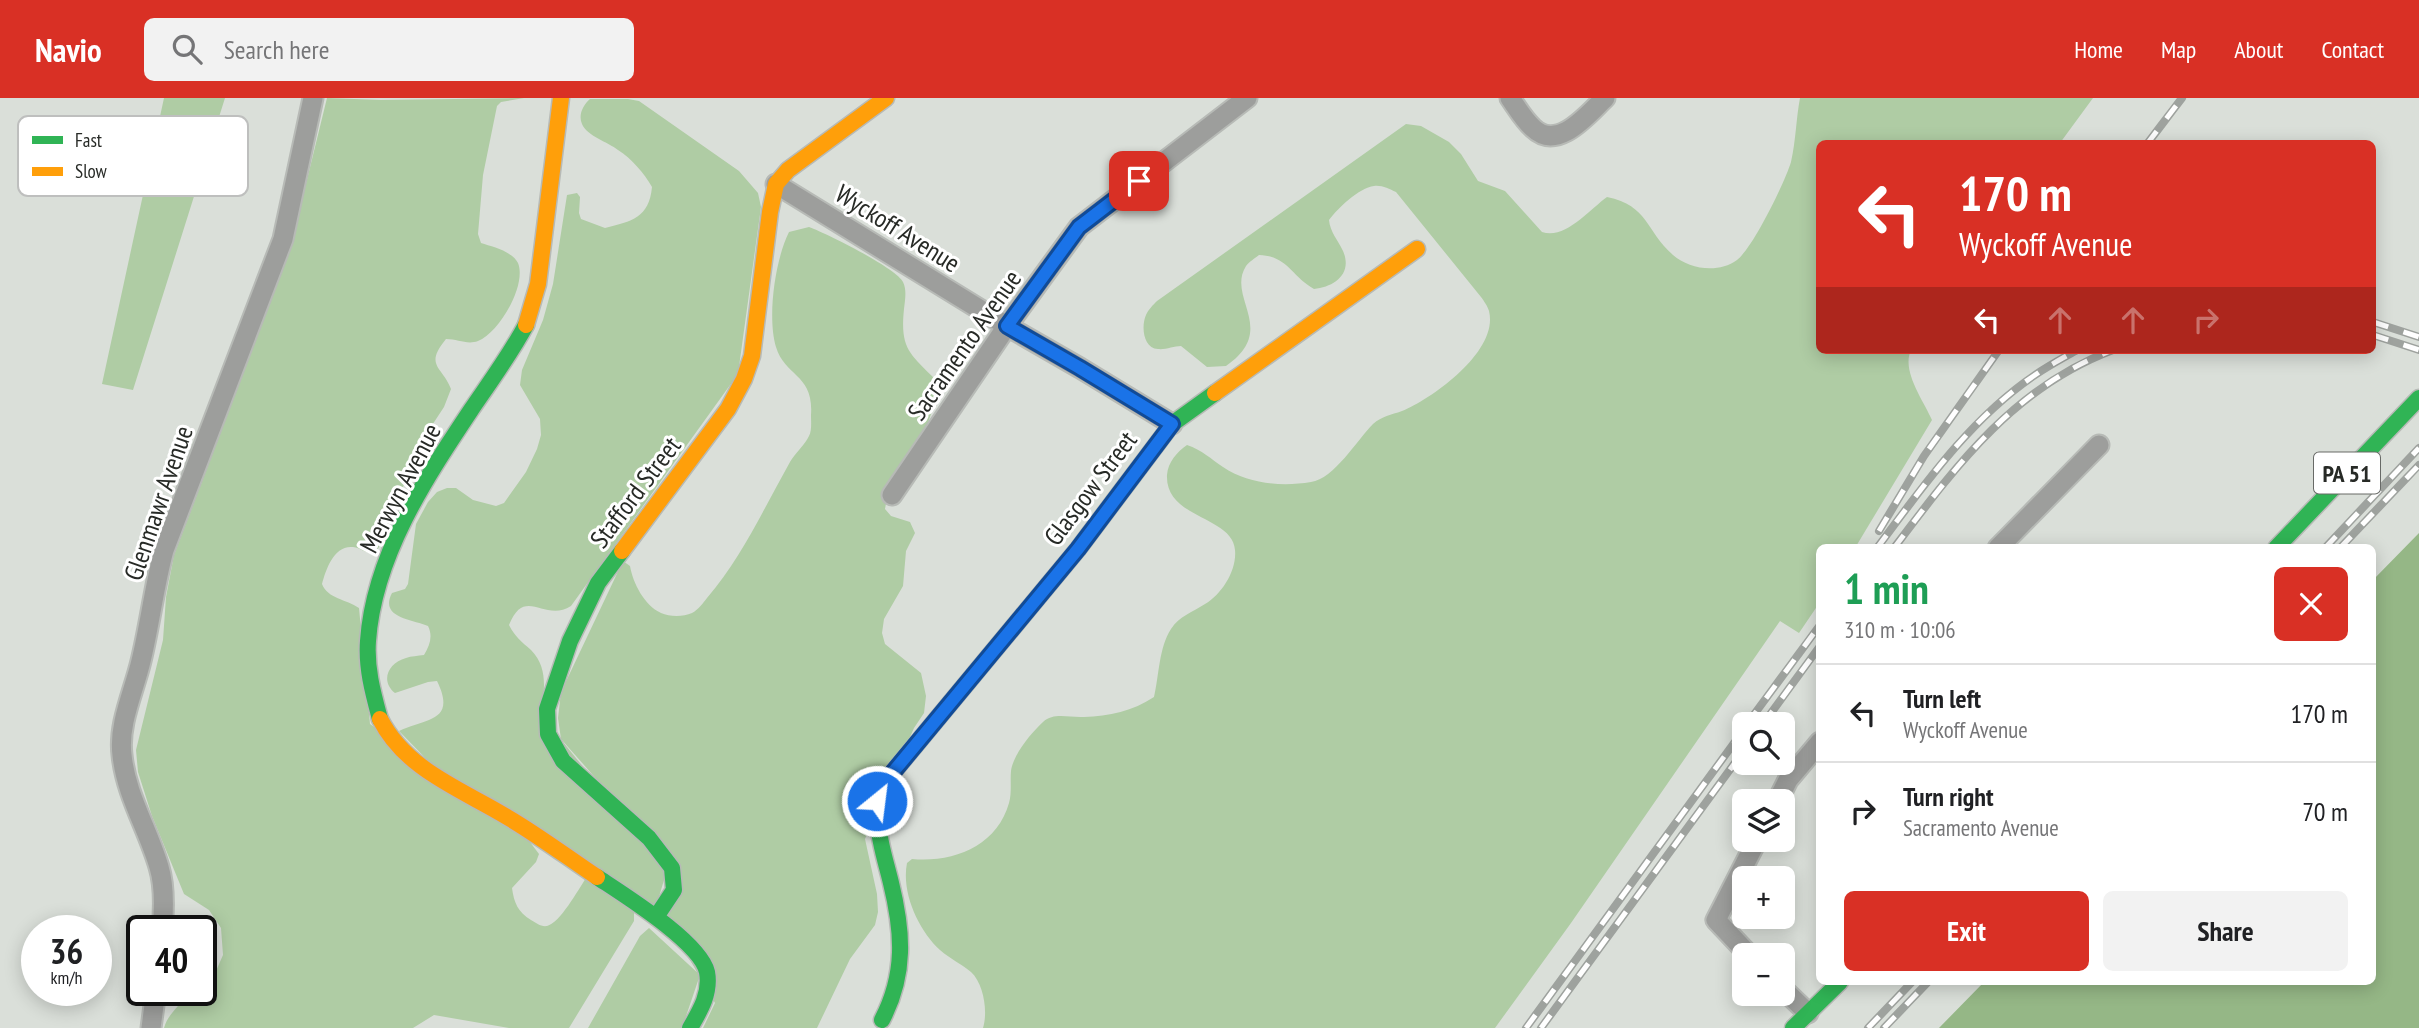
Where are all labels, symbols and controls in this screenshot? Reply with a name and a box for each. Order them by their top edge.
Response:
search box [144,18,634,81]
text: Navio [35,28,102,71]
icon: search [168,30,206,68]
text: Search here [224,33,329,66]
text: Home [2074,34,2123,65]
text: Map [2161,34,2196,65]
text: About [2234,34,2283,65]
text: Contact [2321,34,2384,65]
legend [18,116,248,196]
text: Fast [75,128,103,152]
pin [1109,151,1169,211]
text: Slow [75,159,108,183]
text: 170 m [1959,161,2072,225]
icon: arrive [1120,162,1158,200]
icon: left [1844,168,1935,259]
street label: Wyckoff Avenue [830,177,966,279]
text: Wyckoff Avenue [1959,223,2132,265]
street label: Sacramento Avenue [900,263,1028,427]
icon: left [1968,301,2006,339]
icon: ahead [2041,301,2079,339]
icon: ahead [2114,301,2152,339]
icon: right [2187,301,2225,339]
street label: Merwyn Avenue [352,418,448,558]
street label: Glenmawr Avenue [116,421,200,585]
street label: Glasgow Street [1036,424,1144,552]
street label: Stafford Street [582,430,688,554]
road number: PA 51 [2314,452,2380,494]
text: 1 min [1844,561,1929,616]
button: close [2274,567,2348,641]
text: 310 m · 10:06 [1844,615,1956,644]
text: Turn left [1903,682,1981,715]
icon: left [1844,694,1882,732]
text: 170 m [2290,697,2348,730]
map controls [1732,712,1795,1006]
button: search [1732,712,1795,775]
text: Wyckoff Avenue [1903,715,2028,744]
position arrow [840,764,914,838]
text: Turn right [1903,780,1994,813]
button: layers [1732,789,1795,852]
icon: right [1844,792,1882,830]
text: 70 m [2302,795,2348,828]
text: Sacramento Avenue [1903,813,2059,842]
button: + [1732,866,1795,929]
button: Exit [1844,891,2089,971]
button: Share [2103,891,2348,971]
speed limit sign: 40 [126,915,217,1006]
text: 36 [50,928,83,974]
button: − [1732,943,1795,1006]
text: km/h [51,966,82,989]

